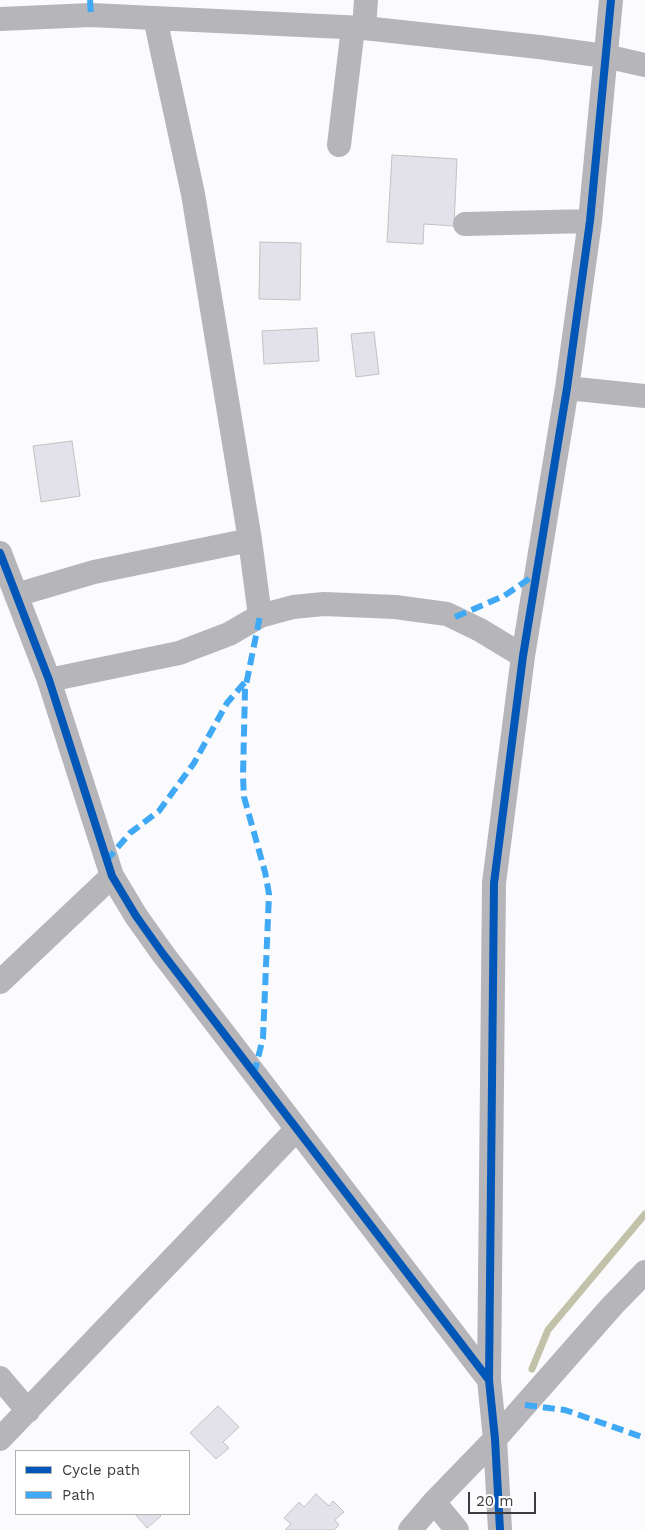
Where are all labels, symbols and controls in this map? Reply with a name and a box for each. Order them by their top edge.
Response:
legend [15,1450,190,1515]
text: Cycle path [62,1461,140,1479]
scale bar [470,1482,538,1514]
text: Path [62,1486,95,1504]
text: 20 m [476,1492,514,1510]

